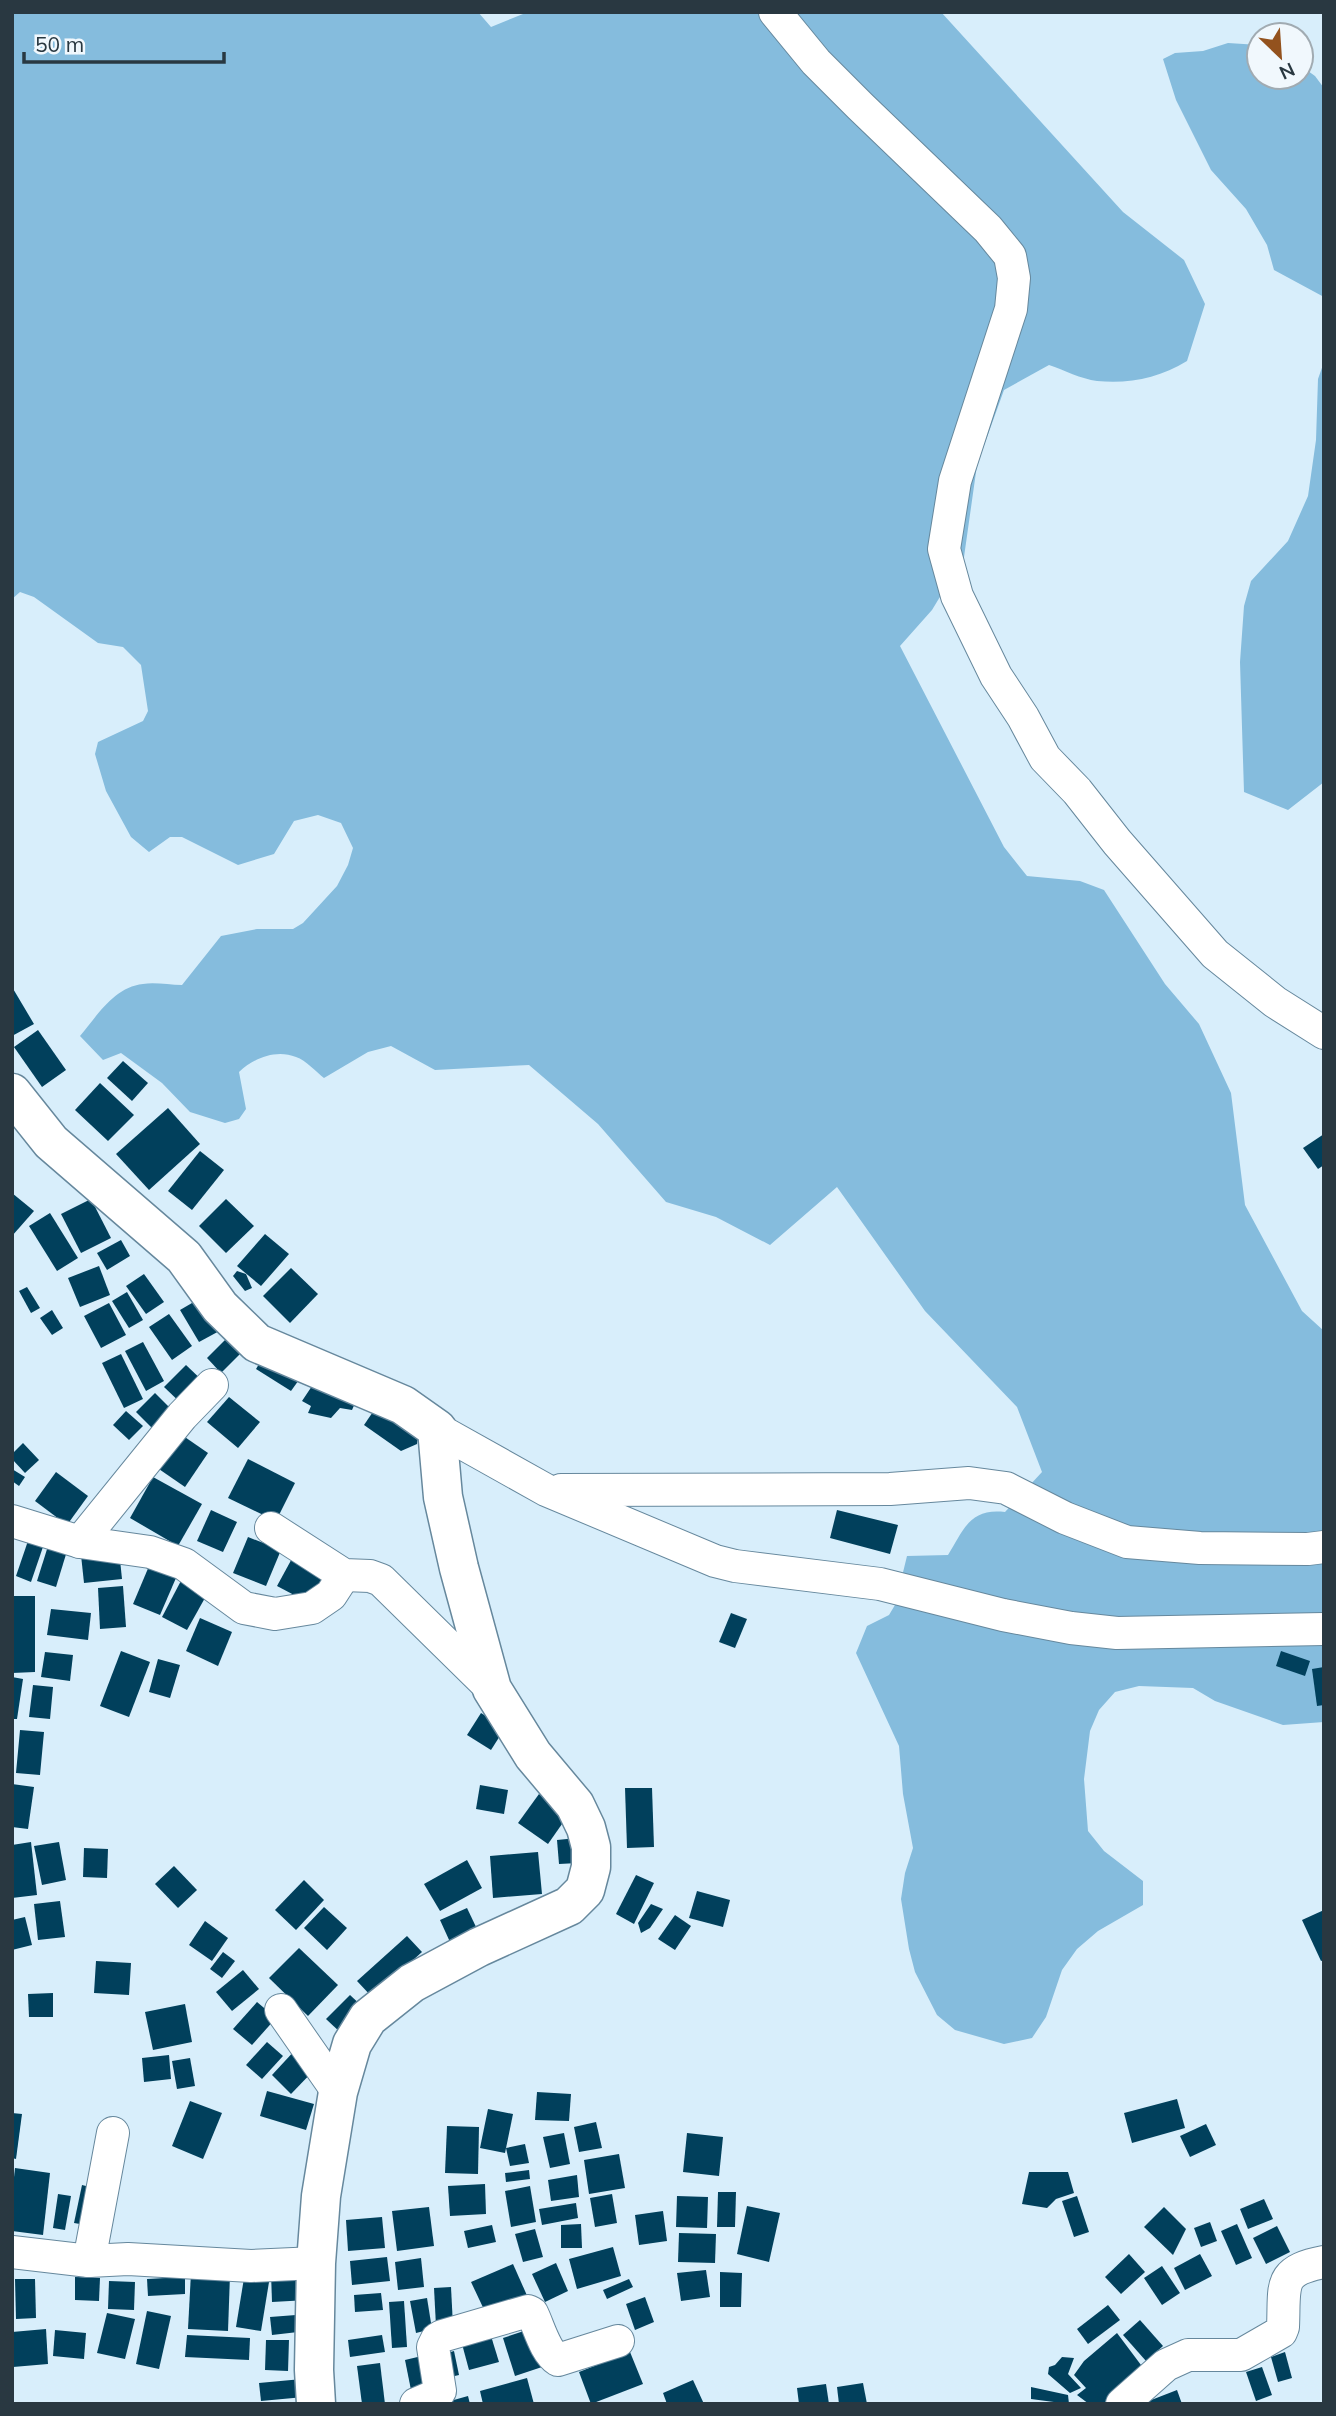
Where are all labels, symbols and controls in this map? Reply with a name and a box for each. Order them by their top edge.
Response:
scale bar [24,21,224,65]
north arrow [1245,21,1315,91]
text: 50 m [35,31,84,57]
text: N [1276,57,1299,85]

